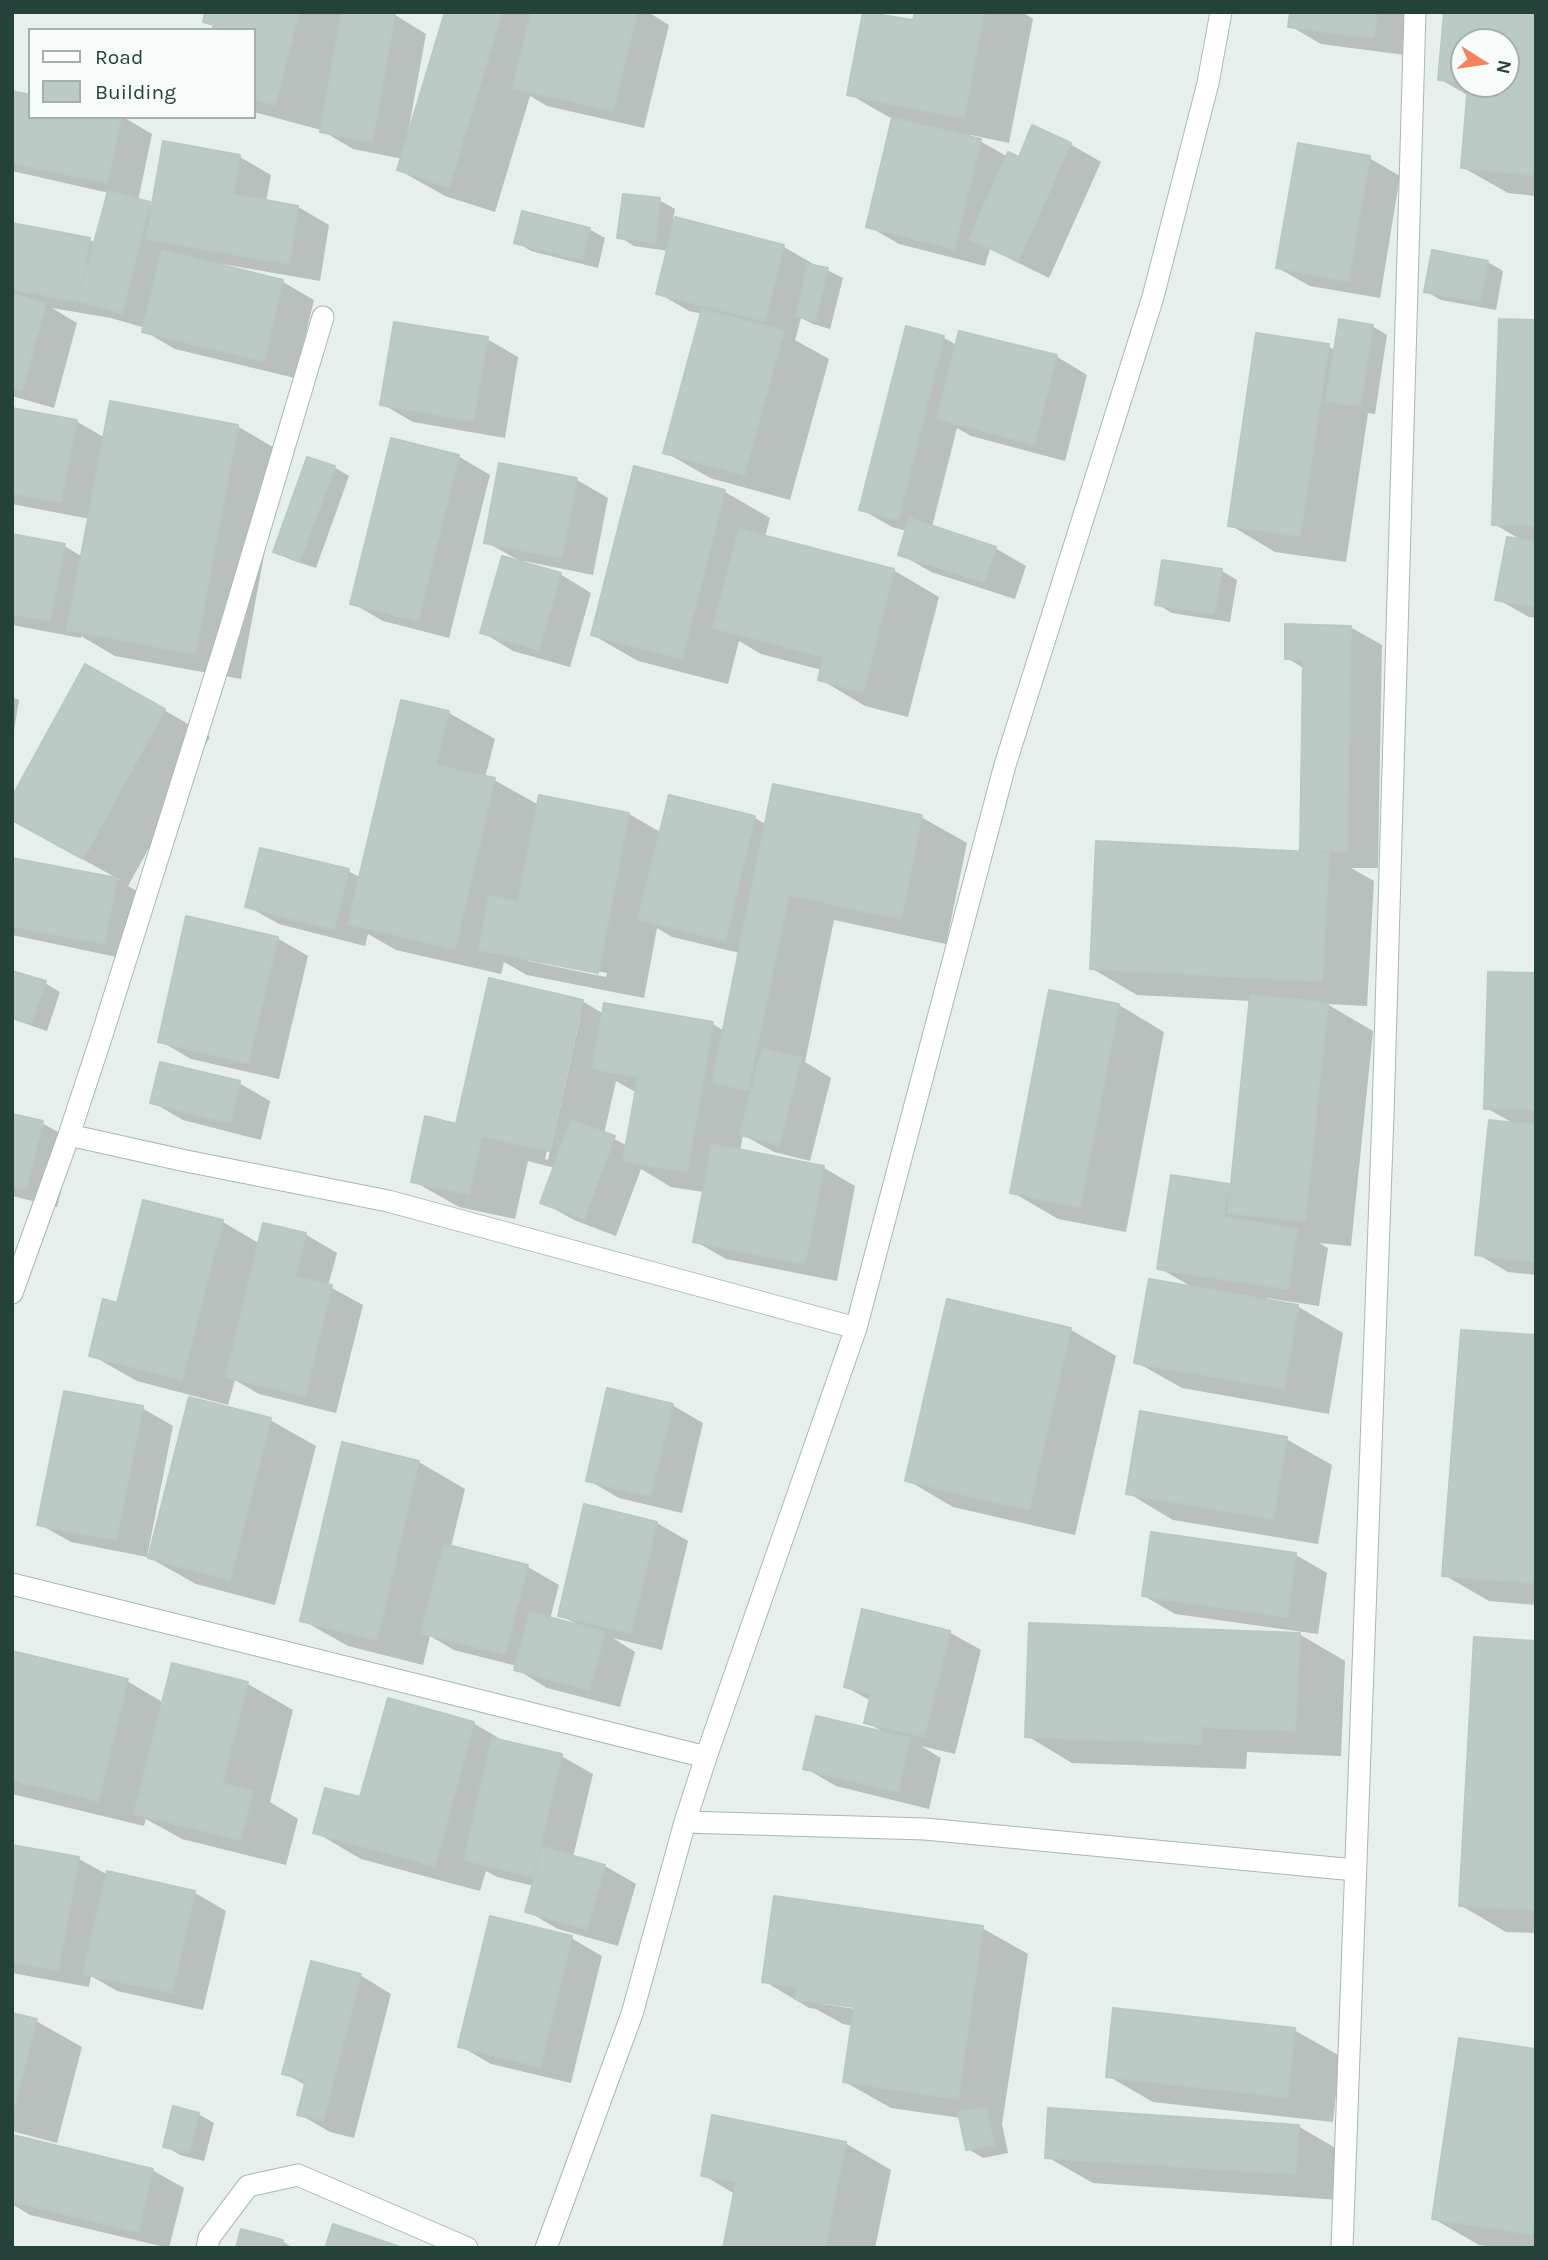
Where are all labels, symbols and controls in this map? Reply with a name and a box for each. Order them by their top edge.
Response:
legend [28,28,256,119]
north arrow [1450,28,1520,98]
text: Road [95,45,143,69]
text: N [1491,58,1516,76]
text: Building [95,80,176,104]

